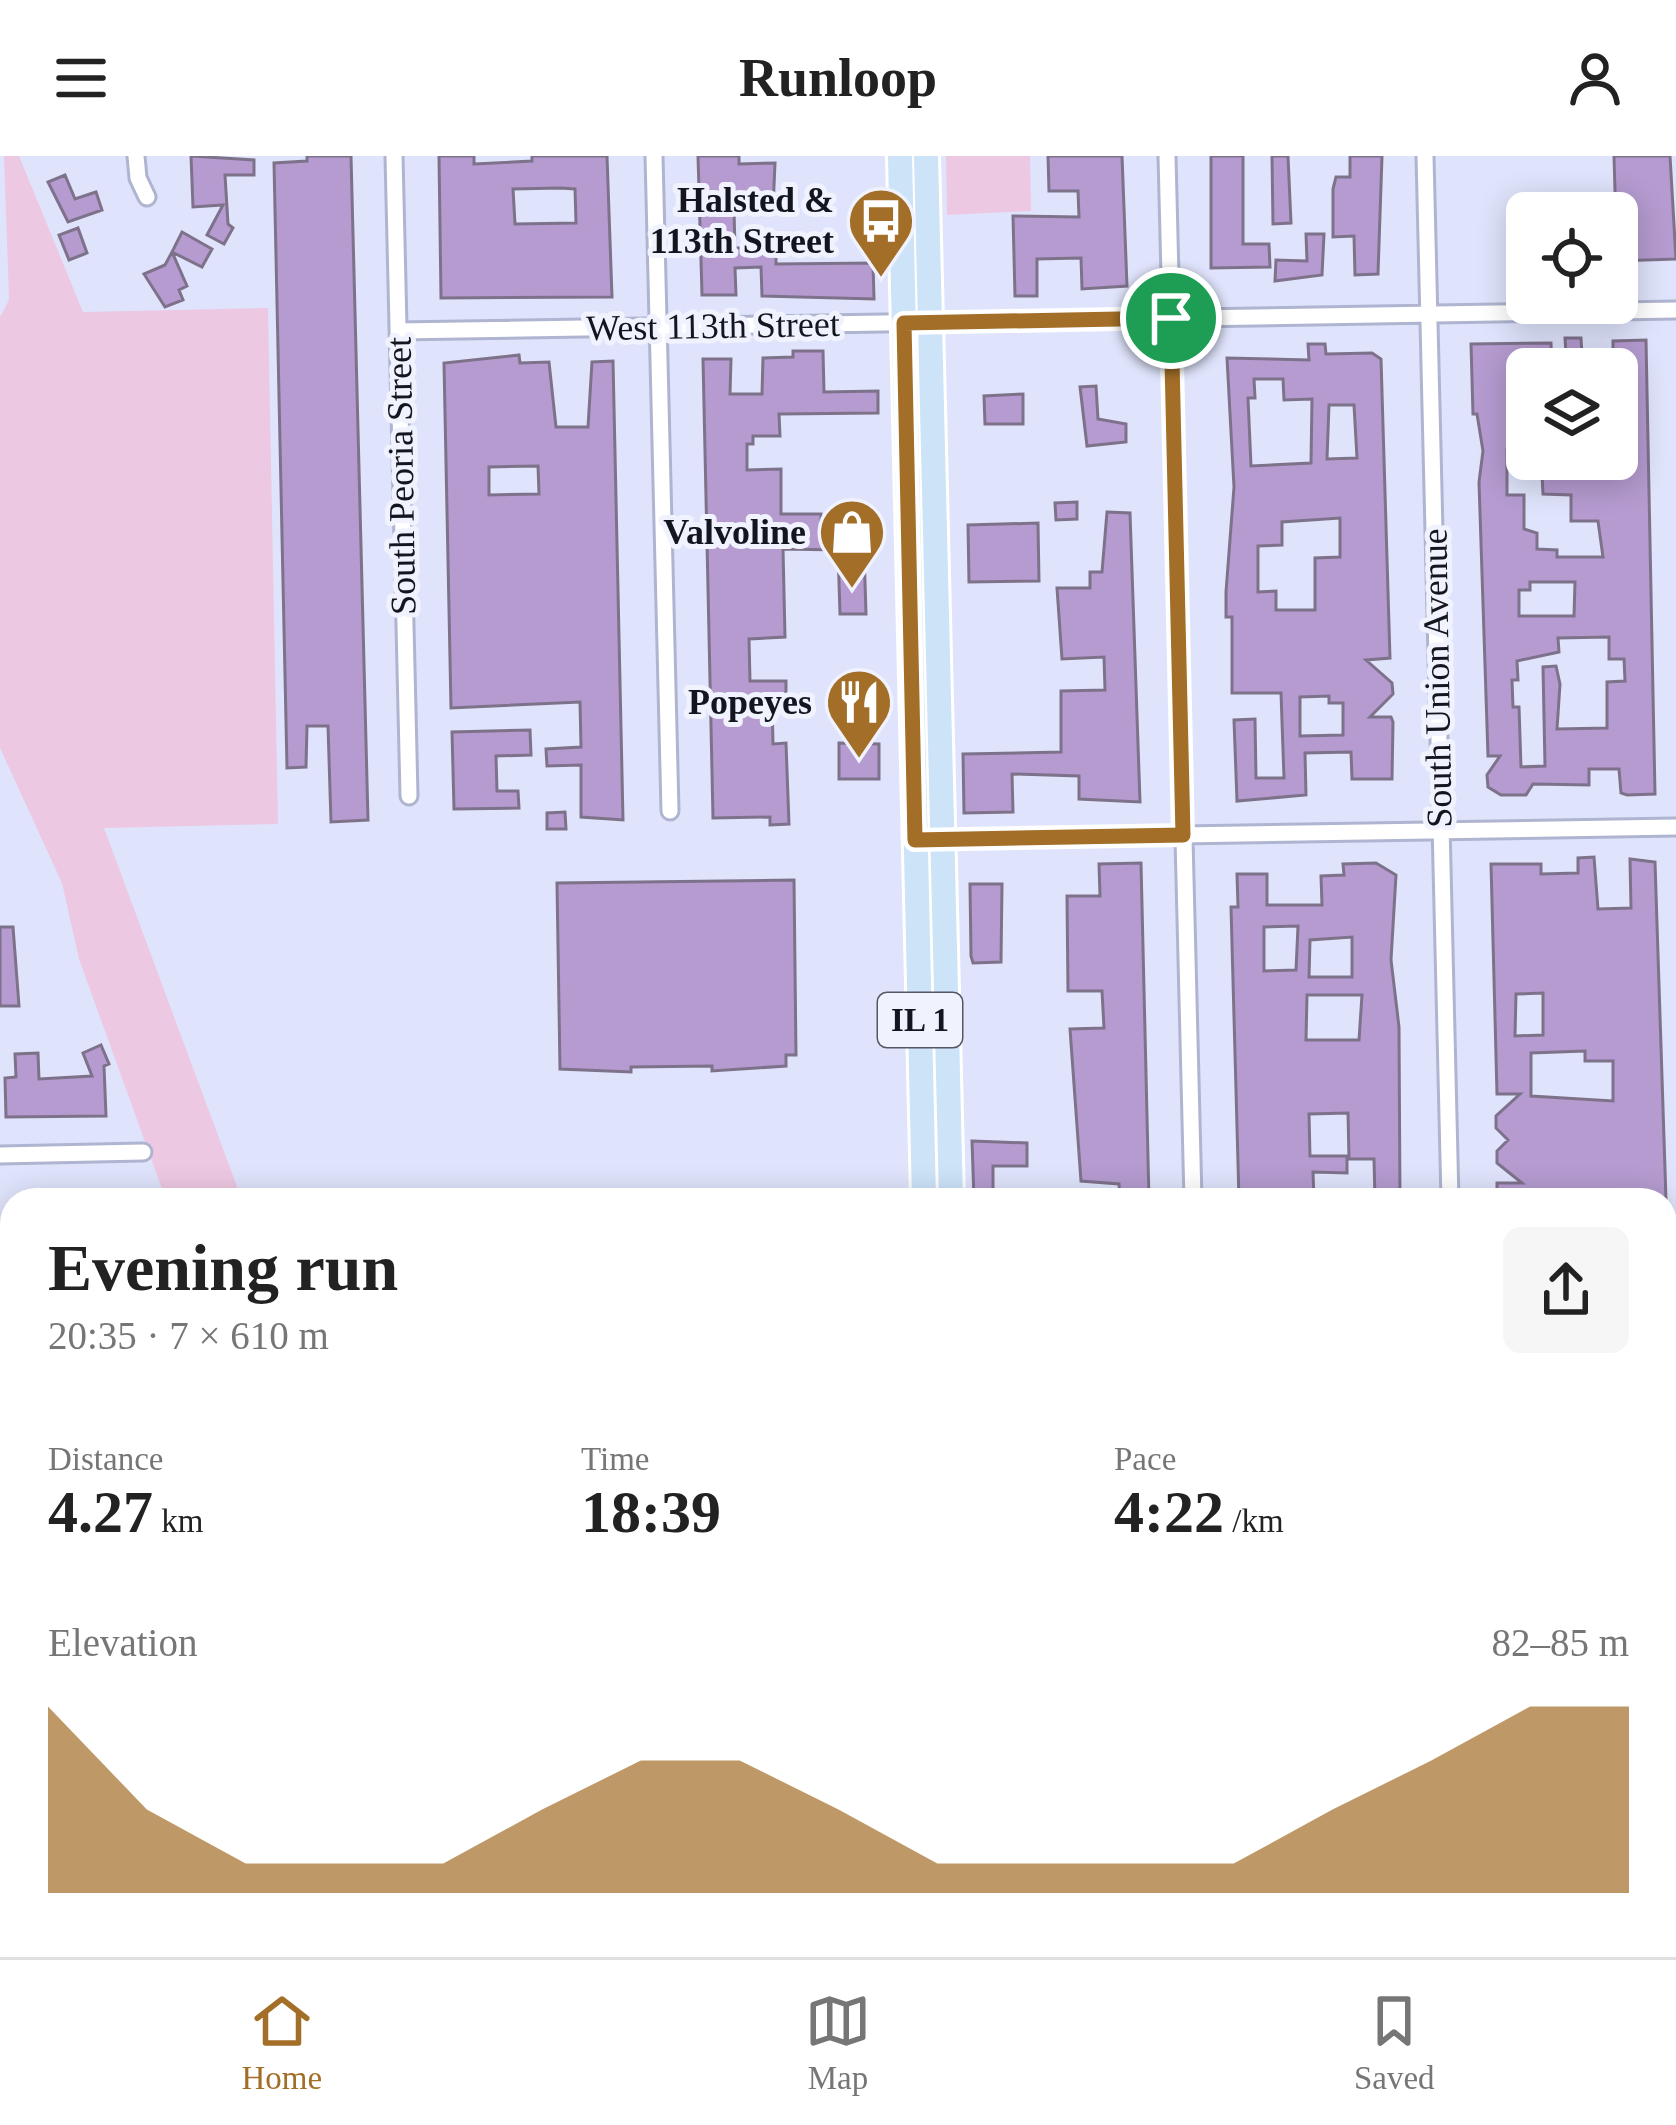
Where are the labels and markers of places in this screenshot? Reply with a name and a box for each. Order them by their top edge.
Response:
place label: Halsted & 113th Street [650,180,834,261]
bus stop icon: Halsted & 113th Street [846,186,916,280]
pin [1120,267,1222,369]
shop icon: Valvoline [817,497,887,591]
place label: Valvoline [663,512,806,552]
restaurant icon: Popeyes [824,667,894,761]
place label: Popeyes [688,682,812,722]

